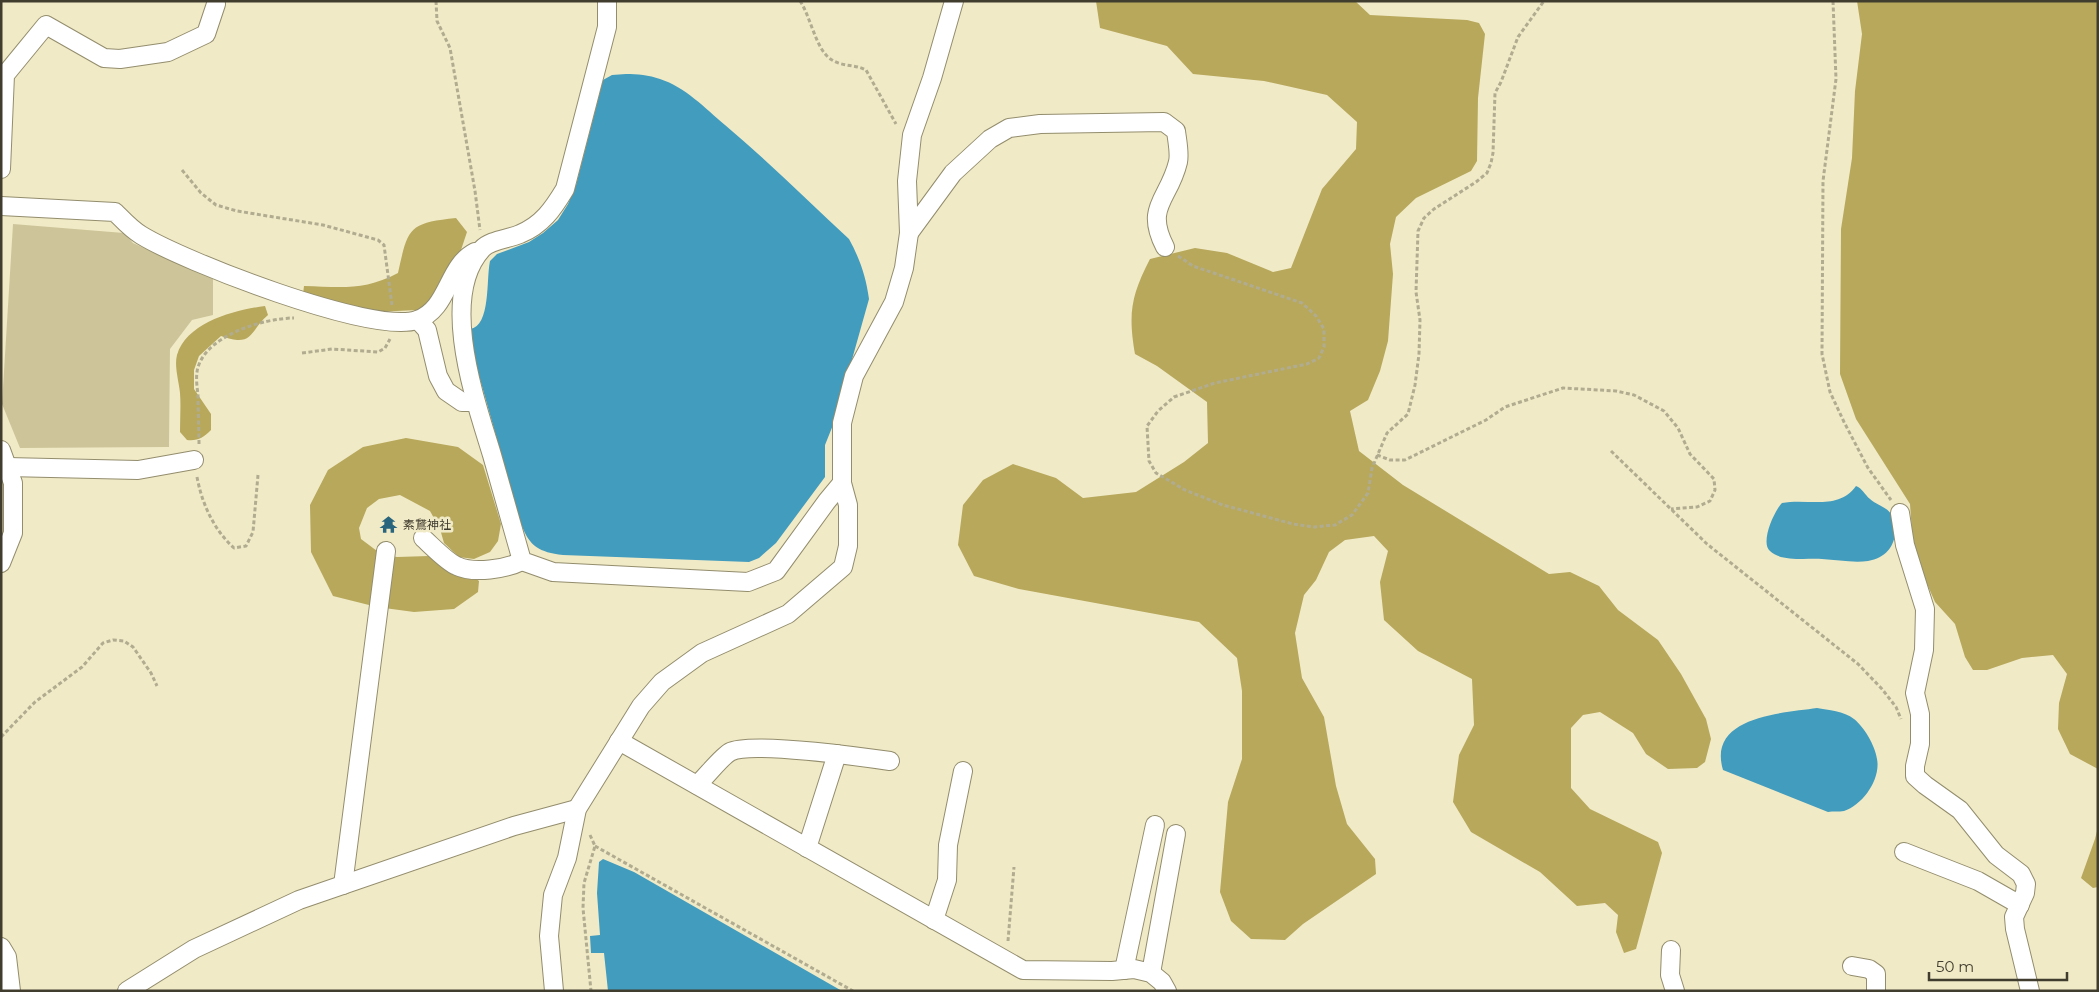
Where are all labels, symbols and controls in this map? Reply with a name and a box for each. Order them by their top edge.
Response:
temple icon: 素鵞神社 [379,515,399,535]
place label: 素鵞神社 [403,517,451,532]
scale bar [1929,950,2066,982]
text: 50 m [1936,957,1974,976]

